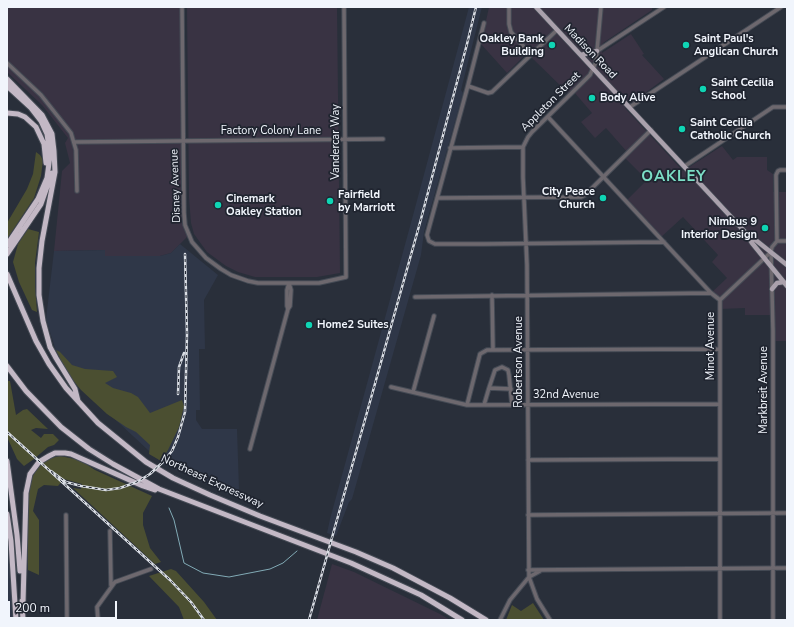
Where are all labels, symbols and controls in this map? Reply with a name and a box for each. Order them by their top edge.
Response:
street label: Madison Road [561,22,619,82]
place label: Oakley Bank Building [479,32,544,58]
place label: Saint Paul's Anglican Church [694,32,778,58]
marker: Oakley Bank Building [547,40,557,50]
marker: Saint Paul's Anglican Church [681,40,691,50]
street label: Appleton Street [518,69,584,135]
place label: Saint Cecilia School [711,76,774,102]
marker: Saint Cecilia School [698,84,708,94]
place label: Body Alive [600,91,655,105]
marker: Body Alive [587,93,597,103]
street label: Vandercar Way [329,104,343,180]
place label: Saint Cecilia Catholic Church [690,116,771,142]
street label: Factory Colony Lane [221,124,321,138]
marker: Saint Cecilia Catholic Church [677,124,687,134]
street label: Disney Avenue [168,149,184,223]
district label: OAKLEY [641,168,707,186]
place label: City Peace Church [542,185,595,211]
place label: Fairfield by Marriott [338,188,395,214]
place label: Cinemark Oakley Station [226,192,302,218]
marker: City Peace Church [598,193,608,203]
marker: Fairfield by Marriott [325,196,335,206]
marker: Cinemark Oakley Station [213,200,223,210]
place label: Nimbus 9 Interior Design [681,215,757,241]
marker: Nimbus 9 Interior Design [760,223,770,233]
street label: Minot Avenue [704,312,718,380]
street label: Robertson Avenue [512,316,526,408]
place label: Home2 Suites [317,318,389,332]
marker: Home2 Suites [304,320,314,330]
street label: Markbreit Avenue [757,346,771,434]
street label: 32nd Avenue [533,388,599,402]
street label: Northeast Expressway [159,452,265,512]
scale bar [10,593,119,619]
text: 200 m [15,600,50,616]

